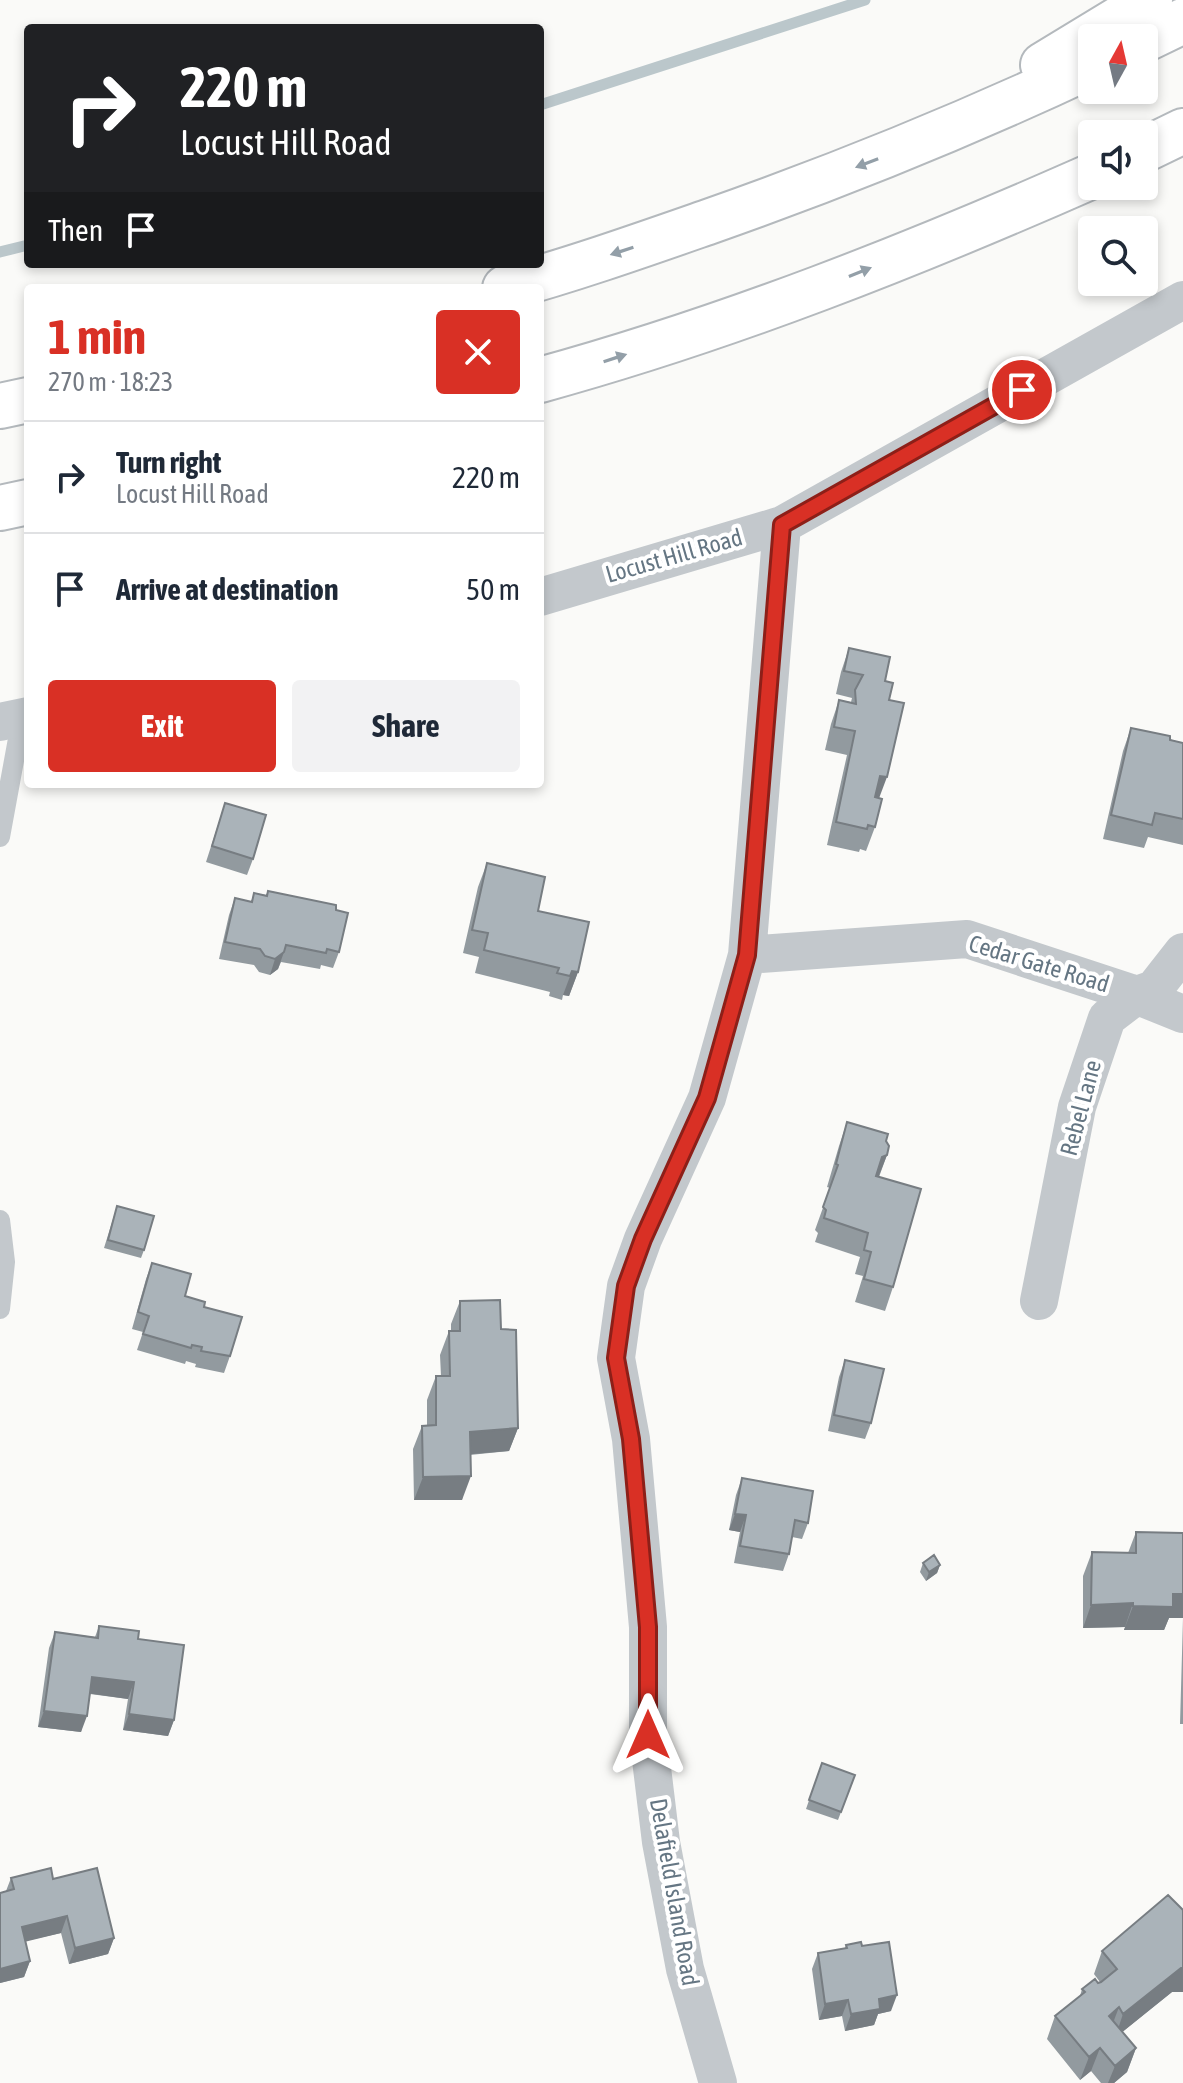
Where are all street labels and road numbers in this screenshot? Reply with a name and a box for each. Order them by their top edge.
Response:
street label: Locust Hill Road [602,523,745,588]
street label: Cedar Gate Road [966,929,1112,998]
street label: Rebel Lane [1055,1057,1106,1159]
street label: Delafield Island Road [645,1796,704,1988]

